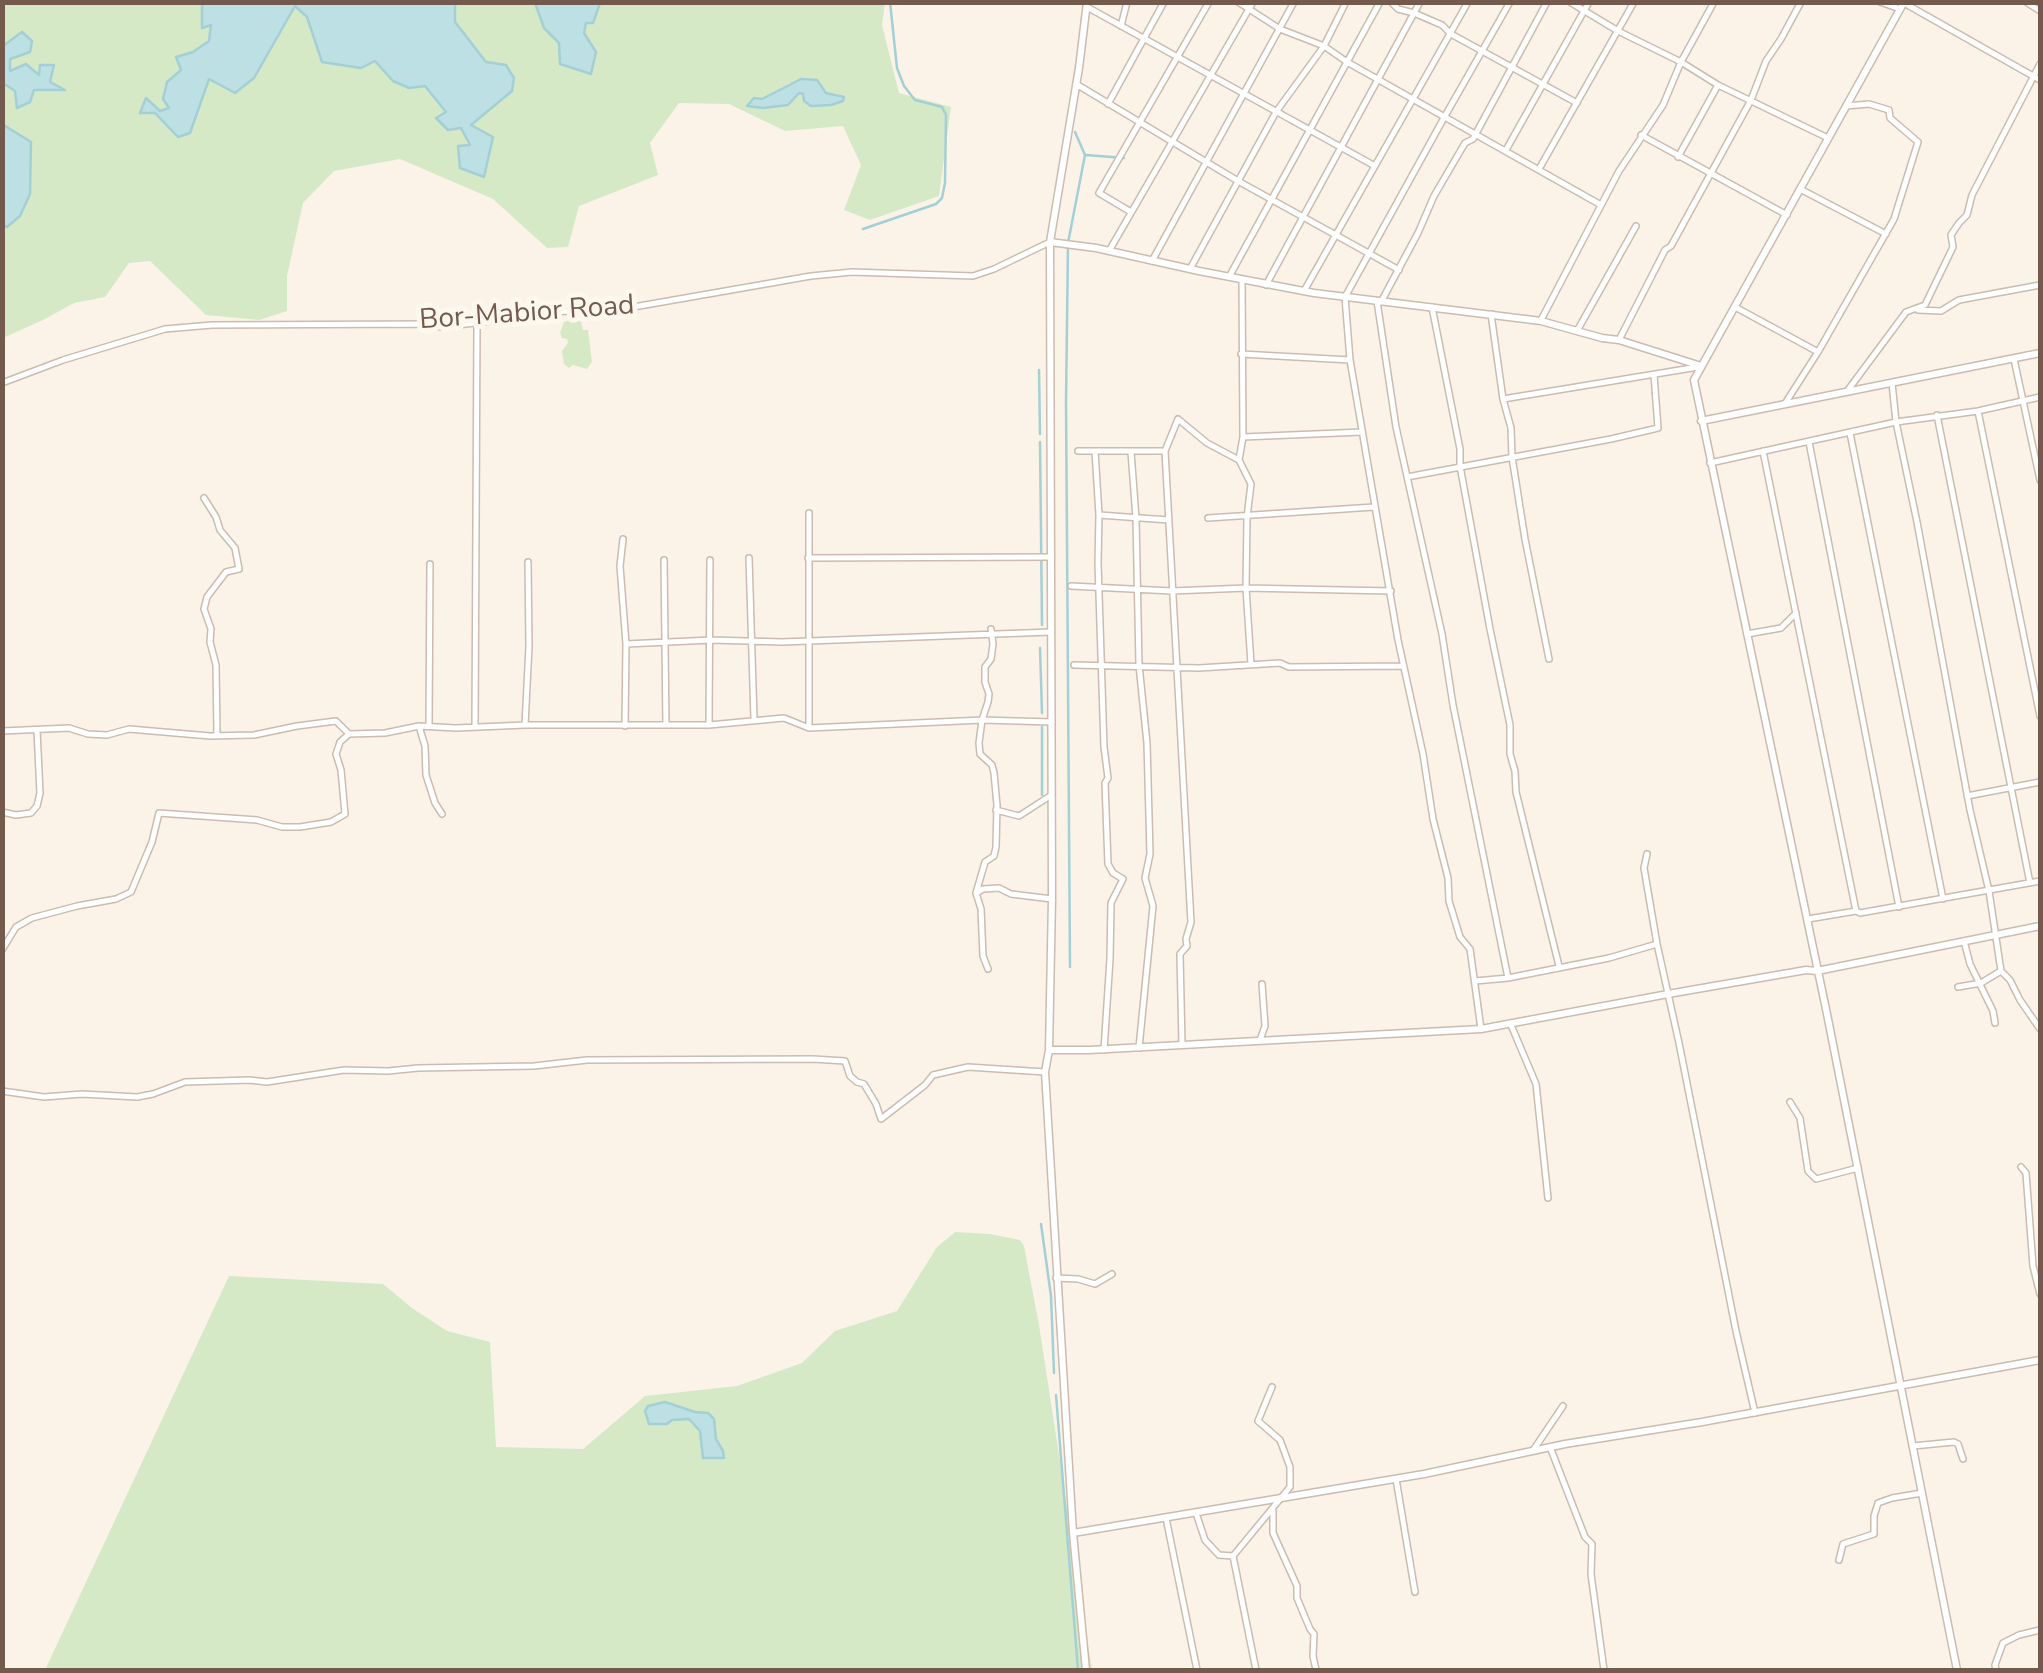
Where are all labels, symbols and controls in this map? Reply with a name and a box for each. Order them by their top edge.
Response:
street label: Bor-Mabior Road [418,290,636,338]

